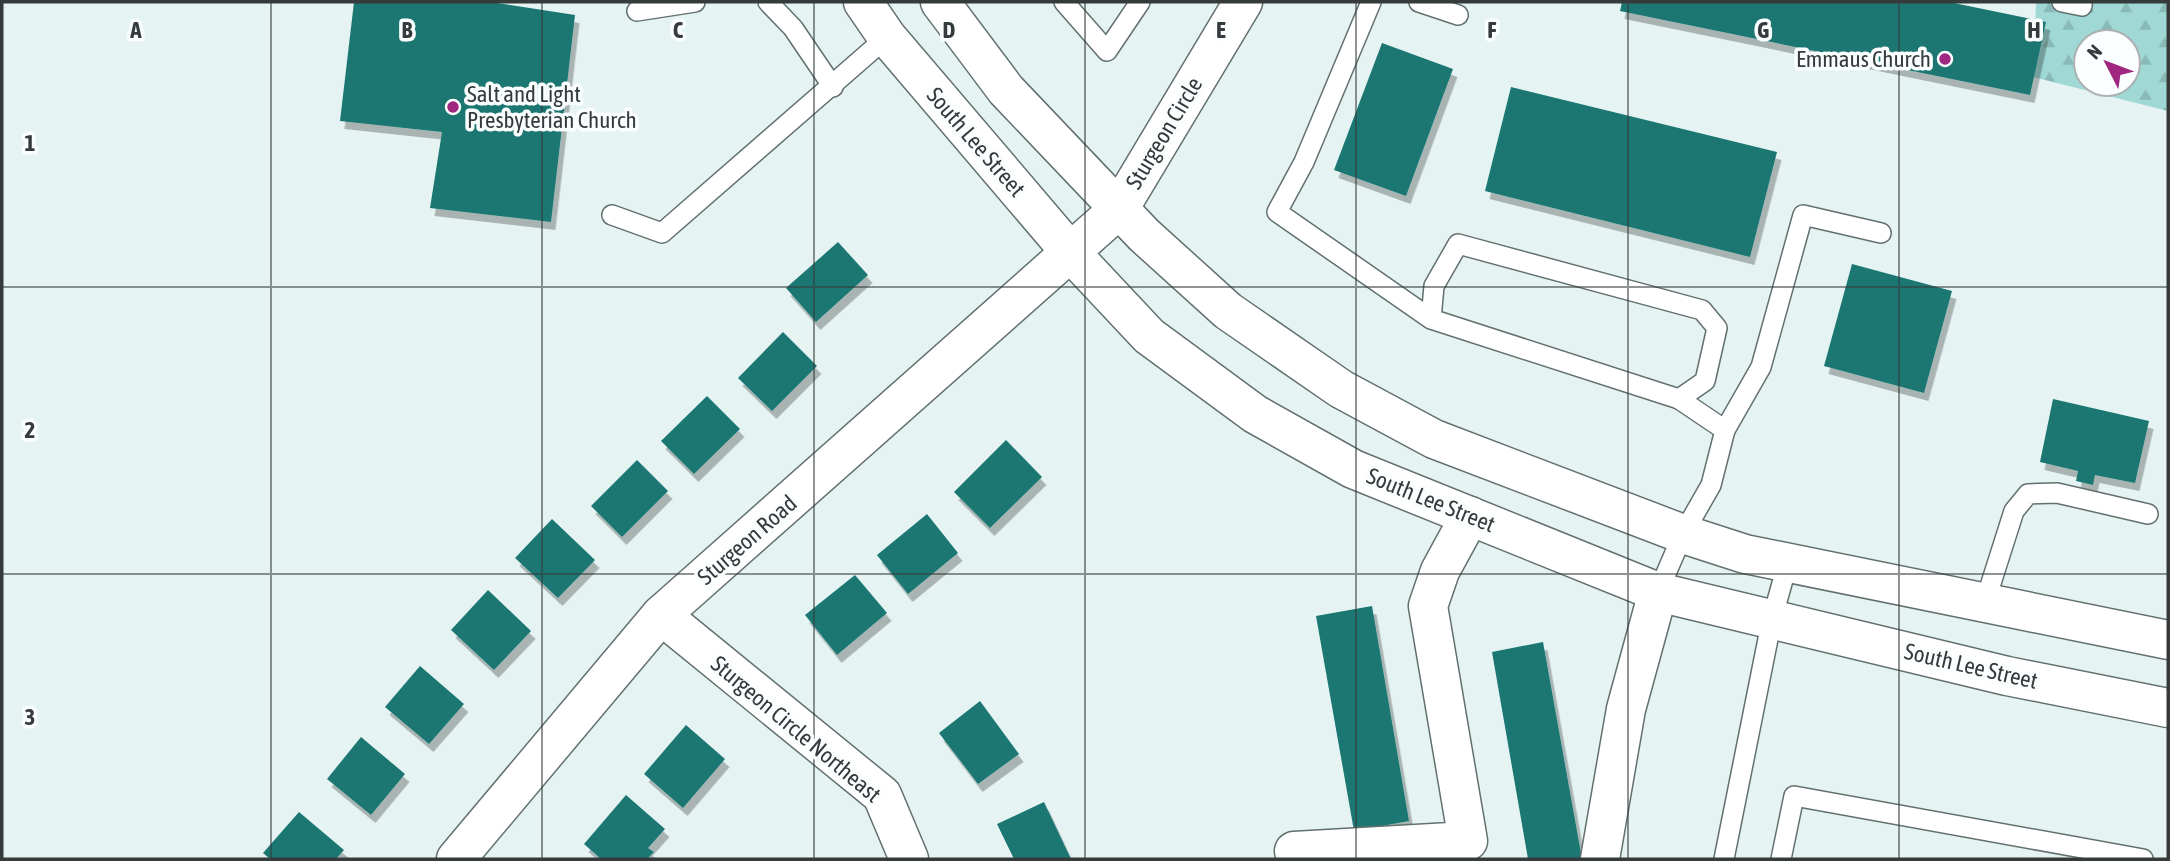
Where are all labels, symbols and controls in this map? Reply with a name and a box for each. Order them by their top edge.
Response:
text: A [129,17,142,43]
text: B [402,17,413,43]
text: C [673,17,684,43]
text: D [943,17,956,43]
text: E [1216,17,1226,43]
text: F [1487,17,1497,43]
text: G [1757,17,1769,43]
text: H [2027,17,2041,43]
north arrow [2072,28,2142,98]
text: N [2082,40,2106,63]
place label: Emmaus Church [1796,46,1931,72]
marker: Emmaus Church [1937,51,1953,67]
street label: Sturgeon Circle [1121,72,1207,194]
place label: Salt and Light Presbyterian Church [467,81,637,133]
street label: South Lee Street [922,82,1030,202]
marker: Salt and Light Presbyterian Church [445,99,461,115]
text: 1 [25,130,36,156]
text: 2 [25,417,35,443]
street label: South Lee Street [1363,463,1499,537]
street label: Sturgeon Road [692,490,802,590]
street label: South Lee Street [1902,638,2040,694]
street label: Sturgeon Circle Northeast [706,650,886,808]
text: 3 [25,704,35,730]

